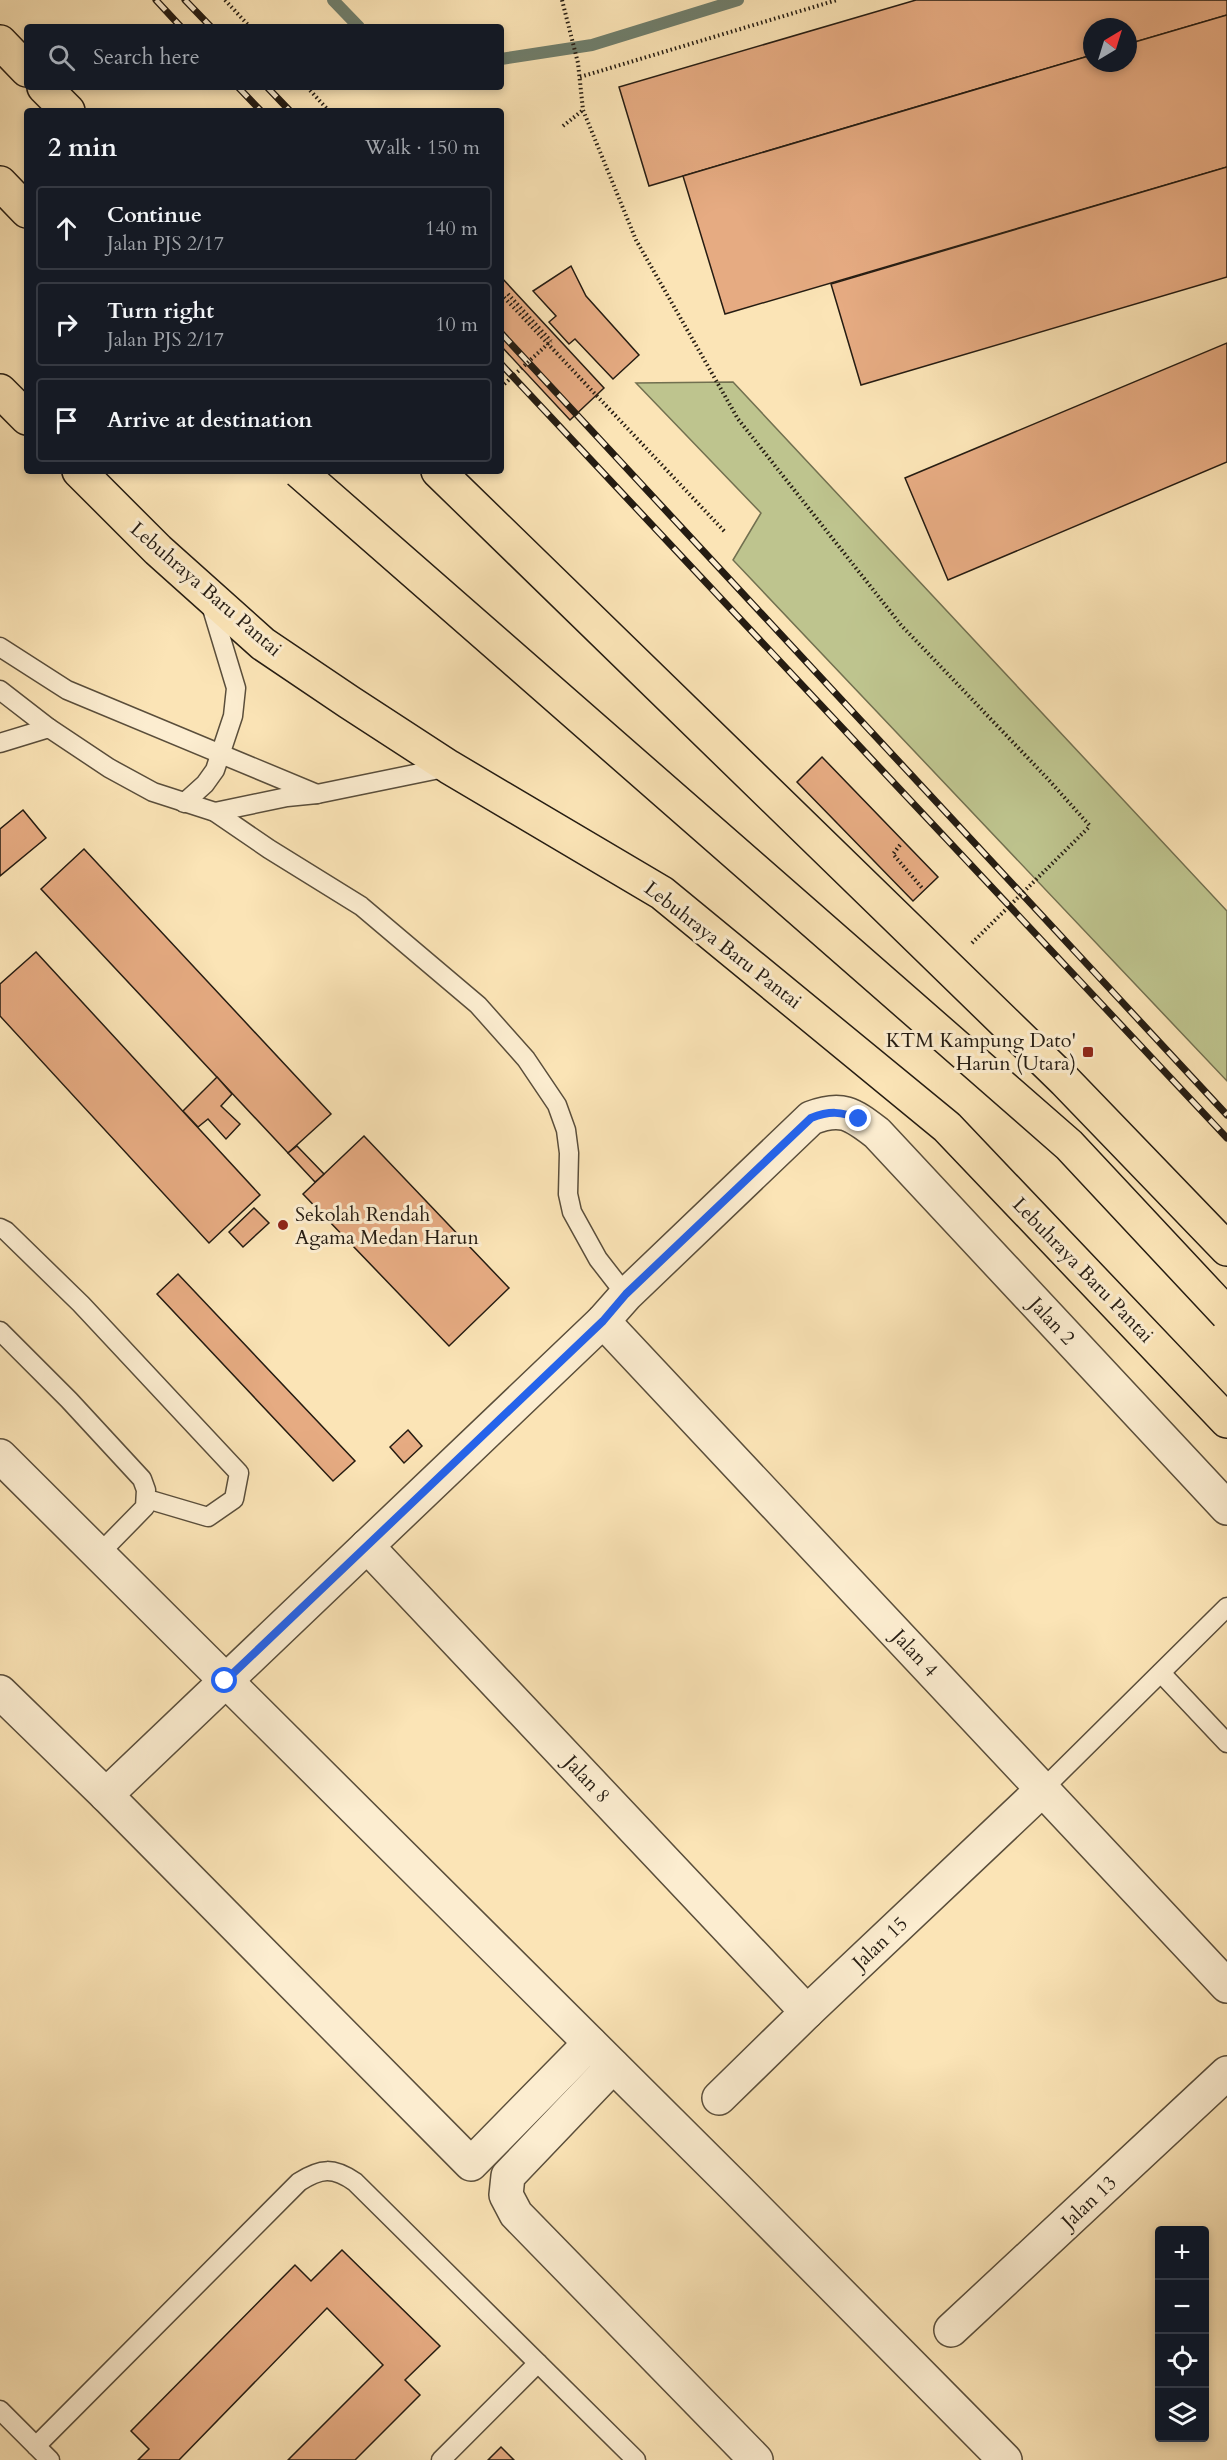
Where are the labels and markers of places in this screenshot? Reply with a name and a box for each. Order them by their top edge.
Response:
place label: KTM Kampung Dato' Harun (Utara) [886,1027,1076,1077]
marker: KTM Kampung Dato' Harun (Utara) [1081,1045,1095,1059]
place label: Sekolah Rendah Agama Medan Harun [295,1201,480,1251]
marker: Sekolah Rendah Agama Medan Harun [276,1218,290,1232]

